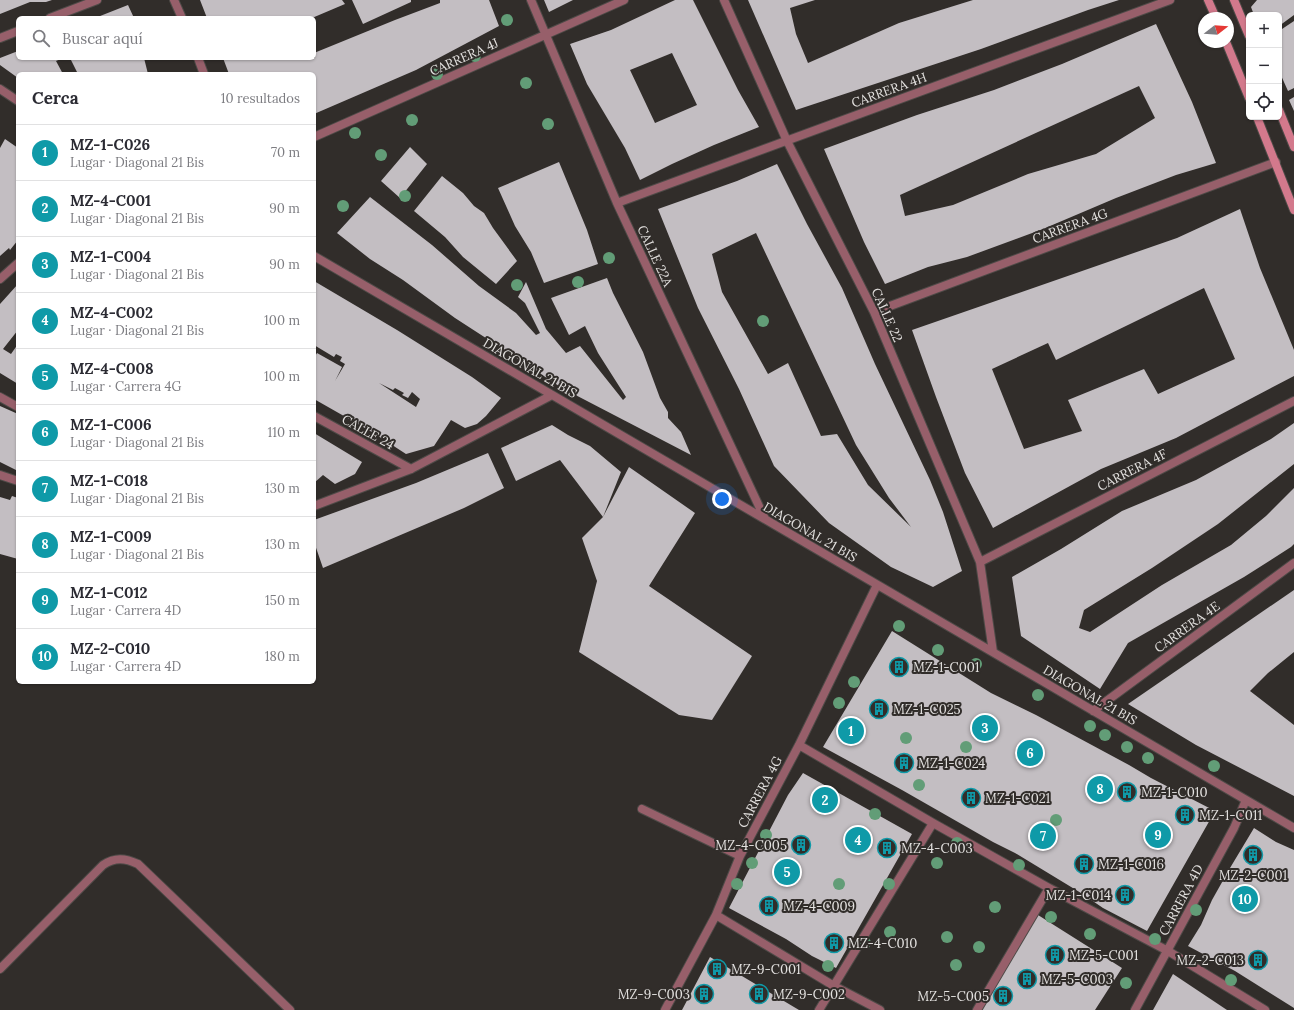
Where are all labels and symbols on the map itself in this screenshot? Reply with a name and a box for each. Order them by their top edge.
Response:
north arrow [1198,12,1234,48]
street label: CARRERA 4J [427,34,501,80]
street label: CARRERA 4H [849,68,929,112]
street label: CARRERA 4G [1030,205,1110,247]
street label: CALLE 22A [633,223,677,290]
street label: CALLE 22 [868,285,906,345]
street label: DIAGONAL 21 BIS [480,334,580,402]
street label: CALLE 24 [339,411,397,453]
street label: CARRERA 4F [1094,445,1170,495]
your location [712,489,732,509]
street label: DIAGONAL 21 BIS [760,498,860,566]
street label: CARRERA 4E [1151,597,1223,657]
building icon: MZ-1-C001 [888,656,910,678]
place label: MZ-1-C001 [913,659,980,676]
street label: DIAGONAL 21 BIS [1040,661,1140,729]
building icon: MZ-1-C025 [868,698,890,720]
place label: MZ-1-C025 [893,701,961,718]
pin: 3 [972,713,998,743]
pin: 1 [838,716,864,746]
pin: 6 [1017,738,1043,768]
building icon: MZ-1-C024 [893,752,915,774]
street label: CARRERA 4G [734,753,786,831]
place label: MZ-1-C024 [918,755,985,772]
pin: 8 [1087,774,1113,804]
building icon: MZ-1-C010 [1116,781,1138,803]
place label: MZ-1-C010 [1141,784,1208,801]
pin: 2 [812,785,838,815]
building icon: MZ-1-C021 [960,787,982,809]
place label: MZ-1-C021 [985,790,1051,807]
building icon: MZ-1-C011 [1174,804,1196,826]
place label: MZ-1-C011 [1199,807,1262,824]
pin: 9 [1145,820,1171,850]
pin: 7 [1030,821,1056,851]
pin: 4 [845,825,871,855]
building icon: MZ-4-C005 [790,834,812,856]
place label: MZ-4-C005 [715,837,787,854]
building icon: MZ-4-C003 [876,837,898,859]
place label: MZ-4-C003 [901,840,973,857]
building icon: MZ-2-C001 [1242,844,1264,866]
building icon: MZ-1-C016 [1073,853,1095,875]
place label: MZ-1-C016 [1098,856,1164,873]
pin: 5 [774,857,800,887]
street label: CARRERA 4D [1155,861,1207,939]
place label: MZ-2-C001 [1219,867,1288,884]
building icon: MZ-1-C014 [1114,884,1136,906]
pin: 10 [1232,884,1258,914]
place label: MZ-1-C014 [1045,887,1111,904]
building icon: MZ-4-C009 [758,895,780,917]
place label: MZ-4-C009 [783,898,855,915]
building icon: MZ-4-C010 [823,932,845,954]
place label: MZ-4-C010 [848,935,917,952]
building icon: MZ-5-C001 [1044,944,1066,966]
place label: MZ-5-C001 [1069,947,1139,964]
building icon: MZ-2-C013 [1247,949,1269,971]
place label: MZ-2-C013 [1176,952,1244,969]
building icon: MZ-9-C001 [706,958,728,980]
place label: MZ-9-C001 [731,961,801,978]
building icon: MZ-5-C003 [1016,968,1038,990]
place label: MZ-5-C003 [1041,971,1113,988]
building icon: MZ-9-C003 [693,983,715,1005]
building icon: MZ-9-C002 [748,983,770,1005]
building icon: MZ-5-C005 [992,985,1014,1007]
place label: MZ-9-C003 [618,986,690,1003]
place label: MZ-9-C002 [773,986,845,1003]
place label: MZ-5-C005 [917,988,989,1005]

